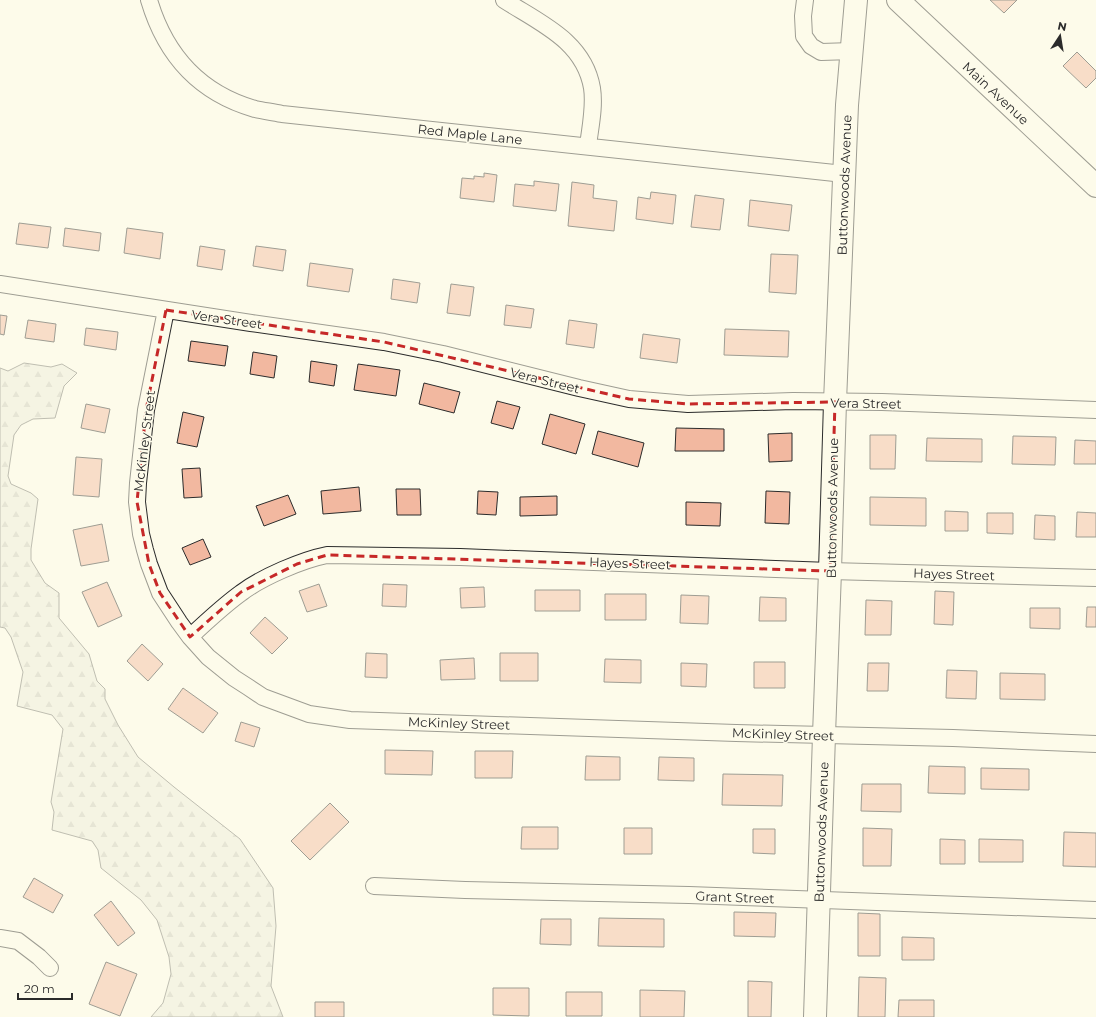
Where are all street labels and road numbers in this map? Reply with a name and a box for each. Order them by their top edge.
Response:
street label: Main Avenue [960,58,1033,128]
street label: Buttonwoods Avenue [834,114,854,256]
street label: Red Maple Lane [417,121,523,147]
street label: Vera Street [191,306,263,332]
street label: Vera Street [508,364,582,396]
street label: McKinley Street [130,389,158,493]
street label: Vera Street [830,394,902,412]
street label: Buttonwoods Avenue [823,437,841,578]
street label: Hayes Street [589,554,671,572]
street label: Hayes Street [913,565,995,583]
street label: McKinley Street [408,713,510,733]
street label: McKinley Street [732,724,834,744]
street label: Buttonwoods Avenue [811,761,831,903]
street label: Grant Street [695,888,775,906]

